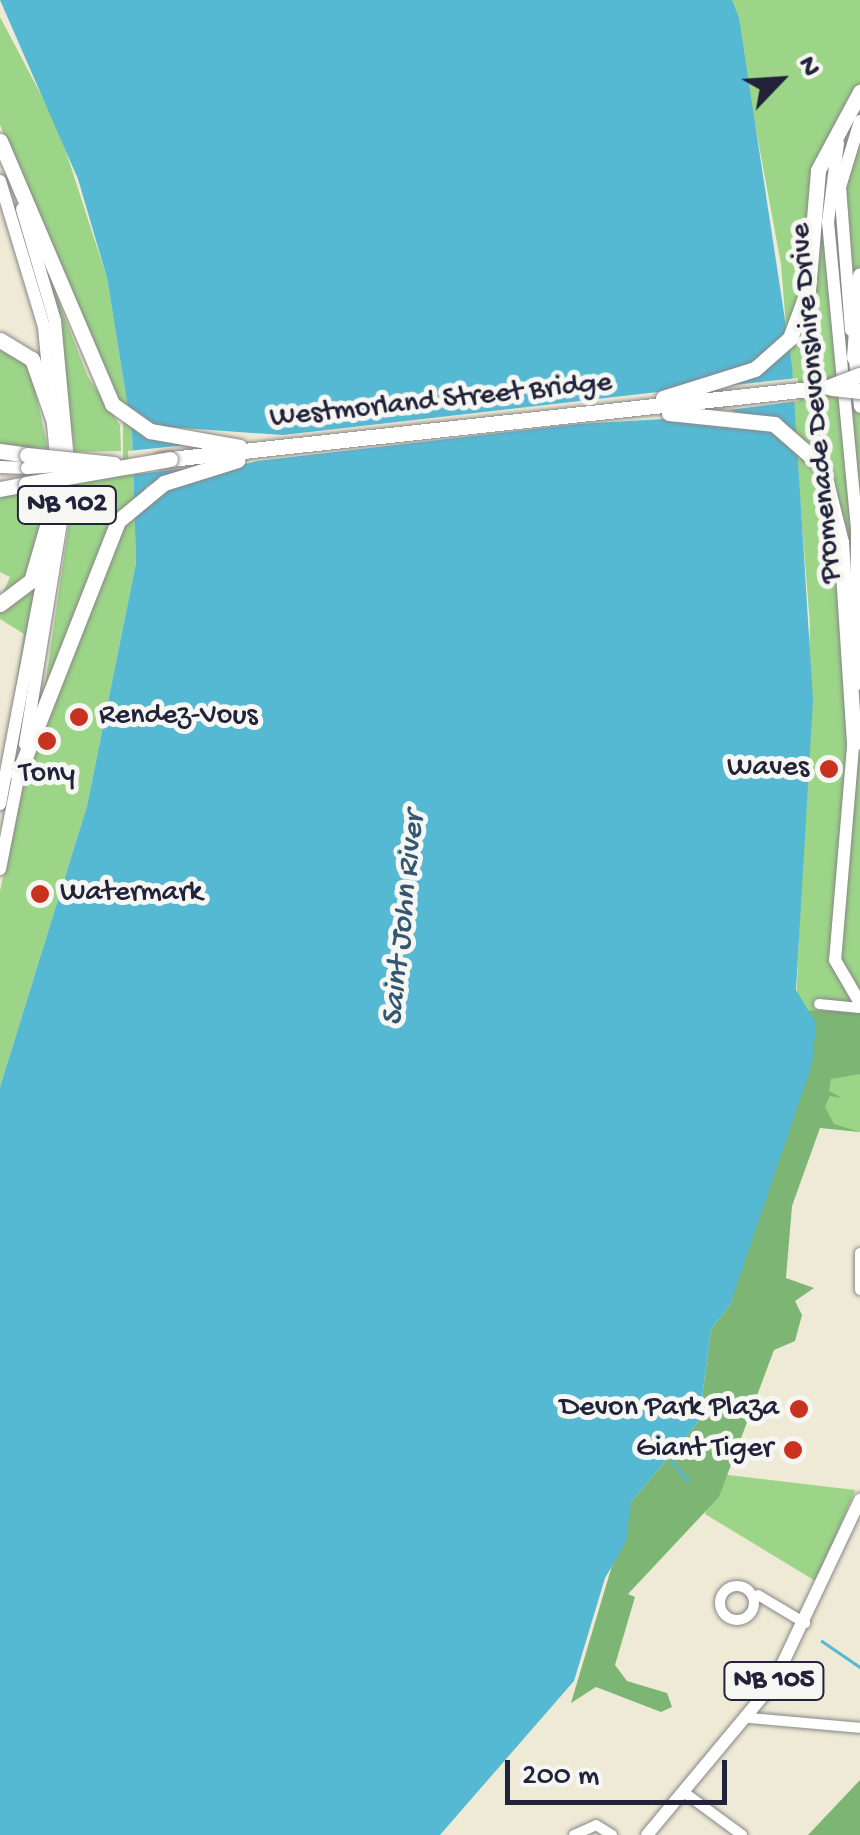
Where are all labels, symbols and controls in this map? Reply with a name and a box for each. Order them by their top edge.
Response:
north arrow [730,30,830,130]
text: N [789,52,826,82]
street label: Promenade Devonshire Drive [784,222,852,584]
street label: Westmorland Street Bridge [268,366,614,438]
road number: NB 102 [15,482,120,528]
place label: Rendez-Vous [99,699,258,735]
marker: Rendez-Vous [68,706,90,728]
marker: Tony [36,730,58,752]
place label: Waves [727,751,809,787]
place label: Tony [19,757,75,793]
marker: Waves [818,758,840,780]
water label: Saint John River [375,810,435,1028]
place label: Watermark [60,876,202,912]
marker: Watermark [29,883,51,905]
place label: Devon Park Plaza [560,1391,779,1427]
marker: Devon Park Plaza [788,1398,810,1420]
place label: Giant Tiger [636,1432,773,1468]
marker: Giant Tiger [782,1439,804,1461]
road number: NB 105 [722,1658,826,1704]
scale bar [510,1740,732,1802]
text: 200 m [522,1760,599,1795]

